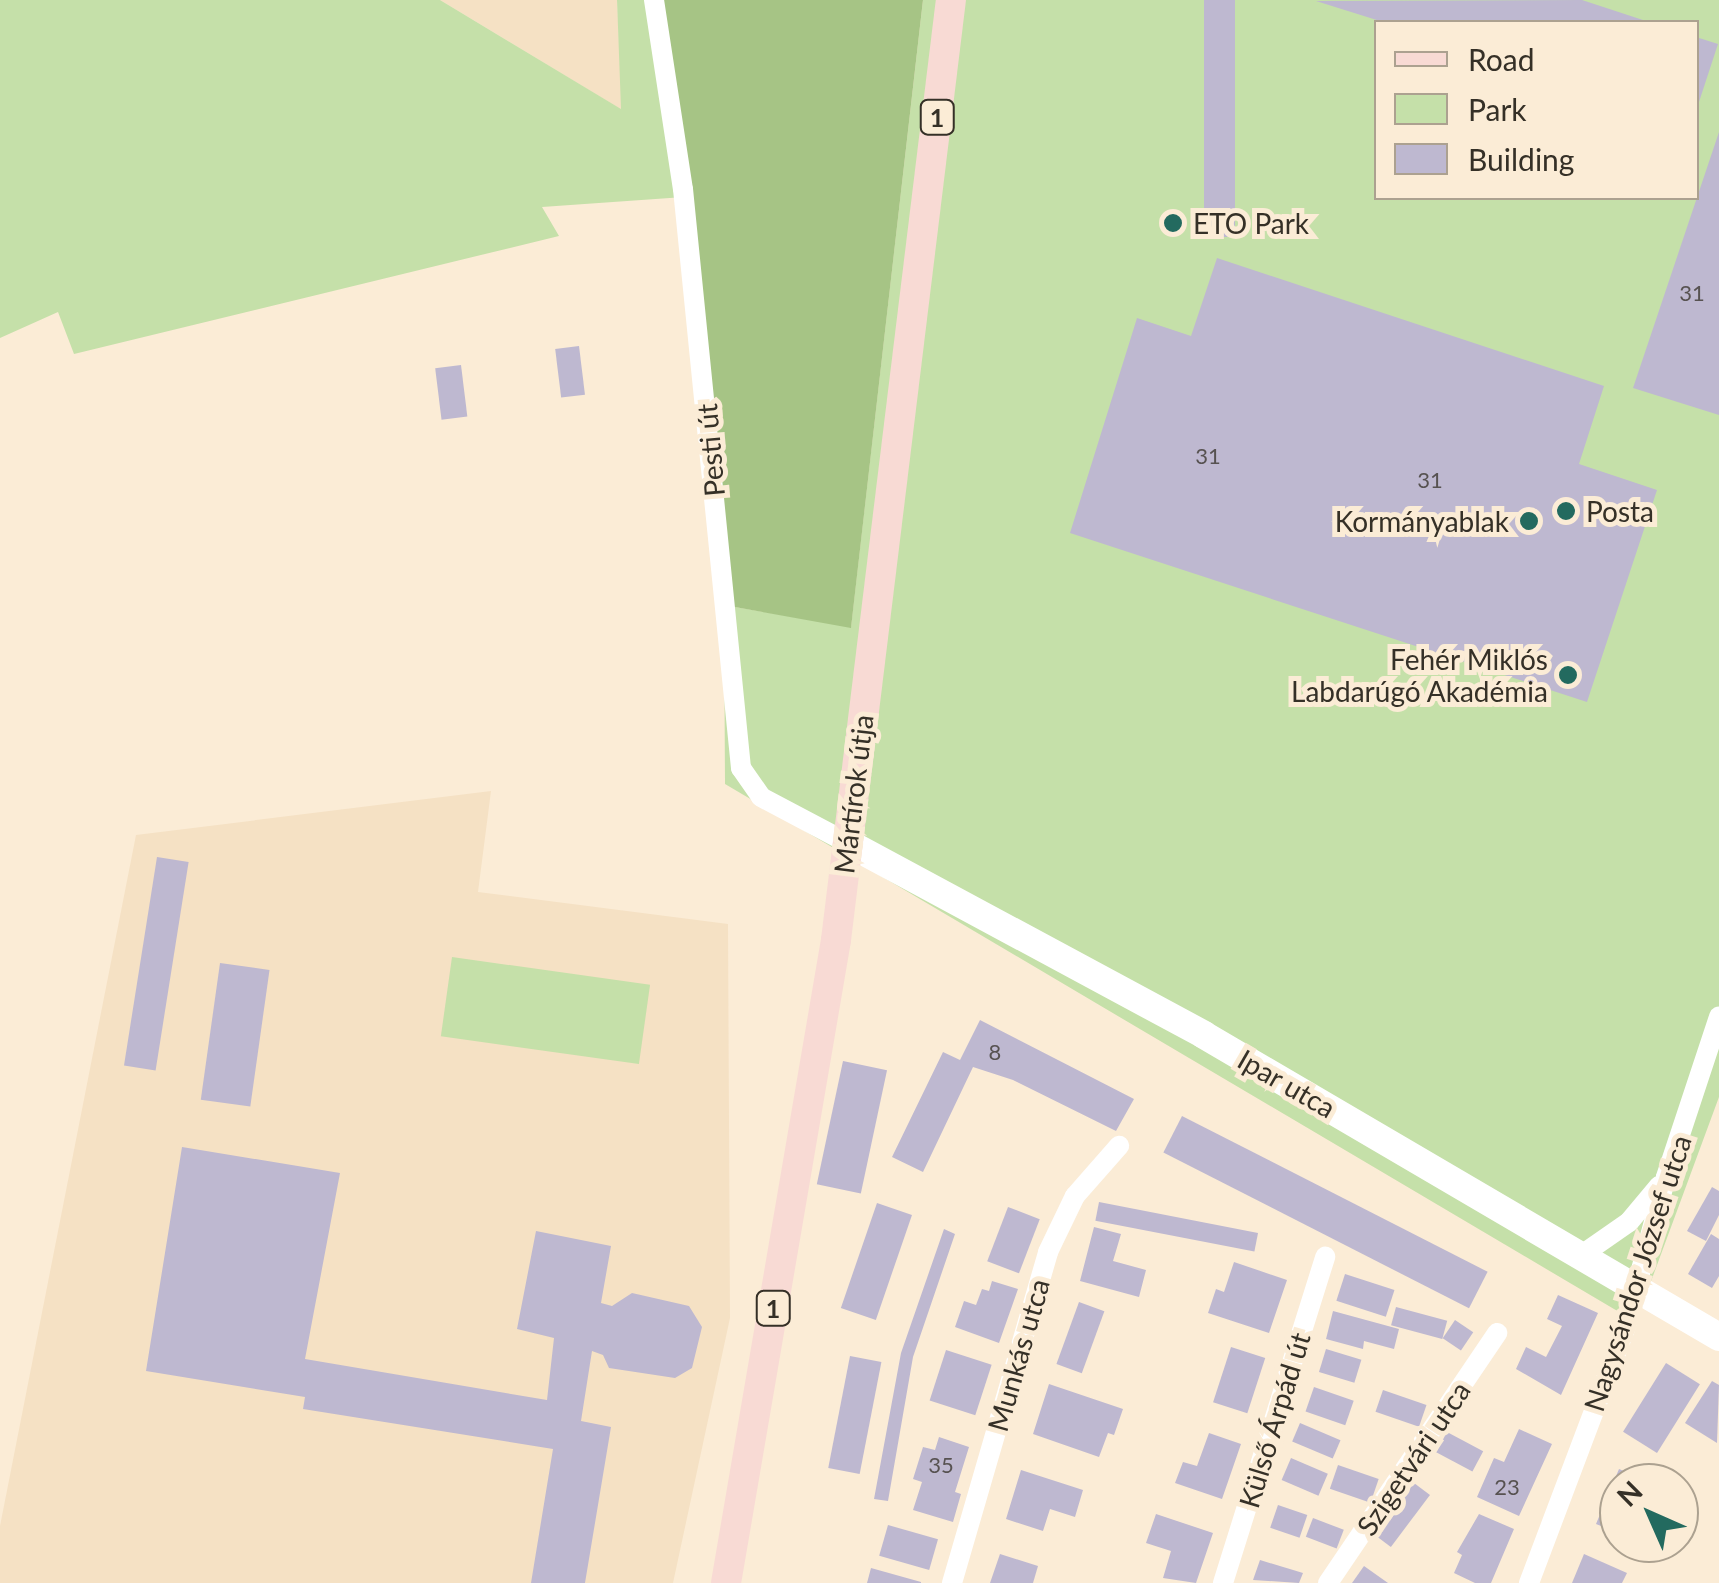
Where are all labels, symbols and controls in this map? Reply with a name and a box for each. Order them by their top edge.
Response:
legend [1374,20,1699,200]
text: Road [1468,41,1535,77]
text: Park [1468,91,1527,127]
road number: 1 [920,97,954,137]
text: Building [1468,141,1574,177]
place label: ETO Park [1193,206,1309,240]
marker: ETO Park [1162,212,1184,234]
house number: 31 [1679,280,1705,306]
street label: Pesti út [689,402,731,498]
house number: 31 [1195,443,1221,469]
house number: 31 [1417,467,1443,493]
place label: Posta [1586,494,1654,528]
marker: Posta [1555,500,1577,522]
place label: Kormányablak [1335,504,1509,538]
marker: Kormányablak [1518,510,1540,532]
place label: Fehér Miklós Labdarúgó Akadémia [1290,642,1548,708]
marker: Fehér Miklós Labdarúgó Akadémia [1557,664,1579,686]
street label: Mártírok útja [827,713,879,875]
house number: 8 [989,1039,1001,1065]
street label: Ipar utca [1232,1042,1342,1124]
street label: Nagysándor József utca [1576,1130,1698,1416]
street label: Munkás utca [980,1275,1056,1435]
road number: 1 [756,1288,790,1328]
street label: Külső Árpád út [1231,1328,1317,1512]
street label: Szigetvári utca [1349,1375,1477,1541]
house number: 35 [928,1452,954,1478]
north arrow [1599,1463,1699,1563]
house number: 23 [1494,1474,1520,1500]
text: N [1610,1474,1649,1513]

